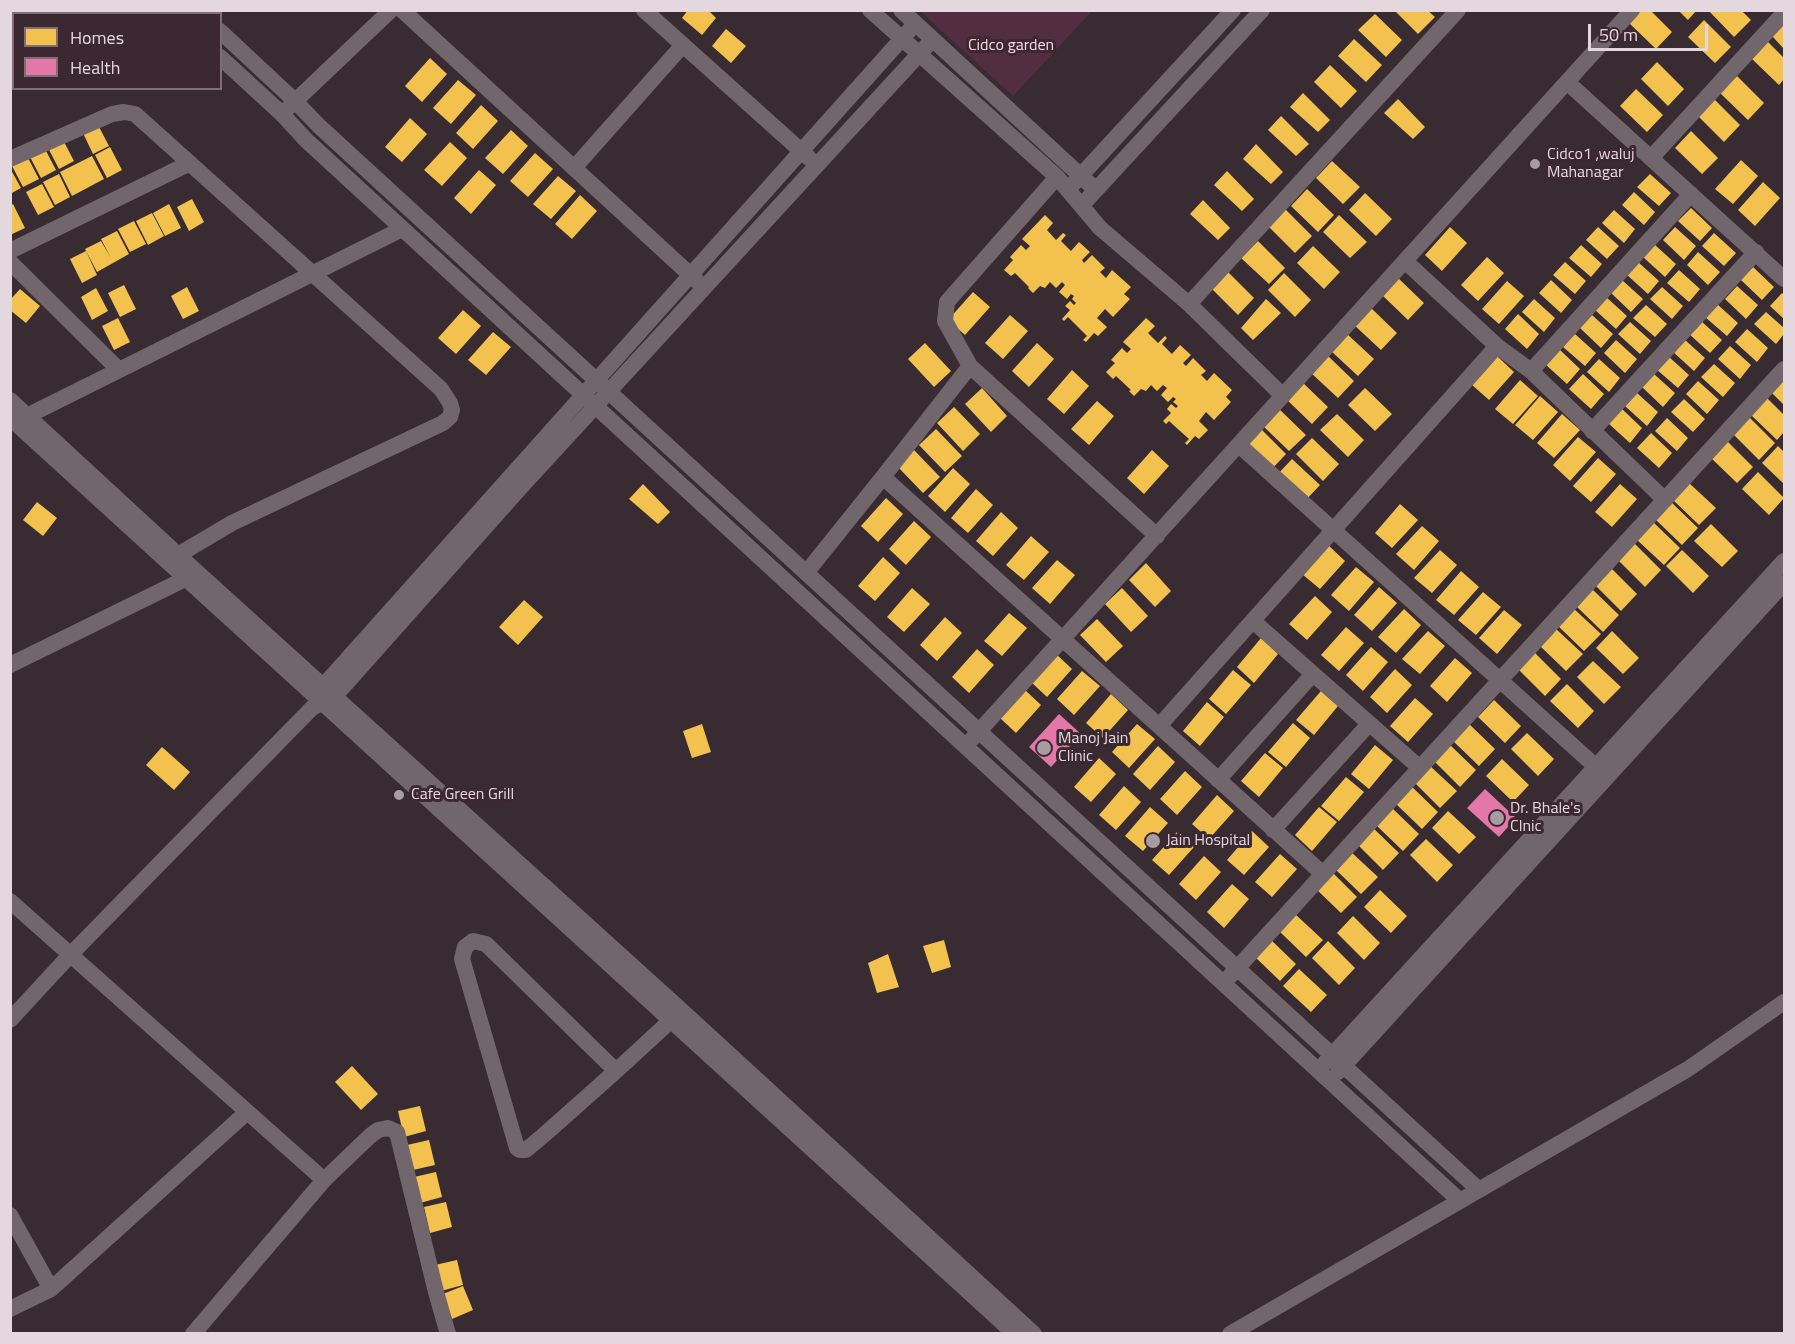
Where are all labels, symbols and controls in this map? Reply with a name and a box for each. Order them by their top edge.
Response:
legend [12,12,222,90]
scale bar [1591,12,1711,50]
text: 50 m [1599,21,1638,48]
text: Homes [70,24,124,51]
park label: Cidco garden [968,36,1054,56]
text: Health [70,54,120,81]
place label: Cidco1 ,waluj Mahanagar [1547,145,1634,183]
marker: Cidco1 ,waluj Mahanagar [1528,157,1542,171]
place label: Manoj Jain Clinic [1058,729,1128,767]
marker: Manoj Jain Clinic [1035,739,1053,757]
place label: Cafe Green Grill [411,785,514,805]
marker: Cafe Green Grill [392,788,406,802]
place label: Dr. Bhale's Clnic [1510,799,1581,837]
marker: Dr. Bhale's Clnic [1488,809,1506,827]
place label: Jain Hospital [1166,831,1250,851]
marker: Jain Hospital [1144,832,1162,850]

